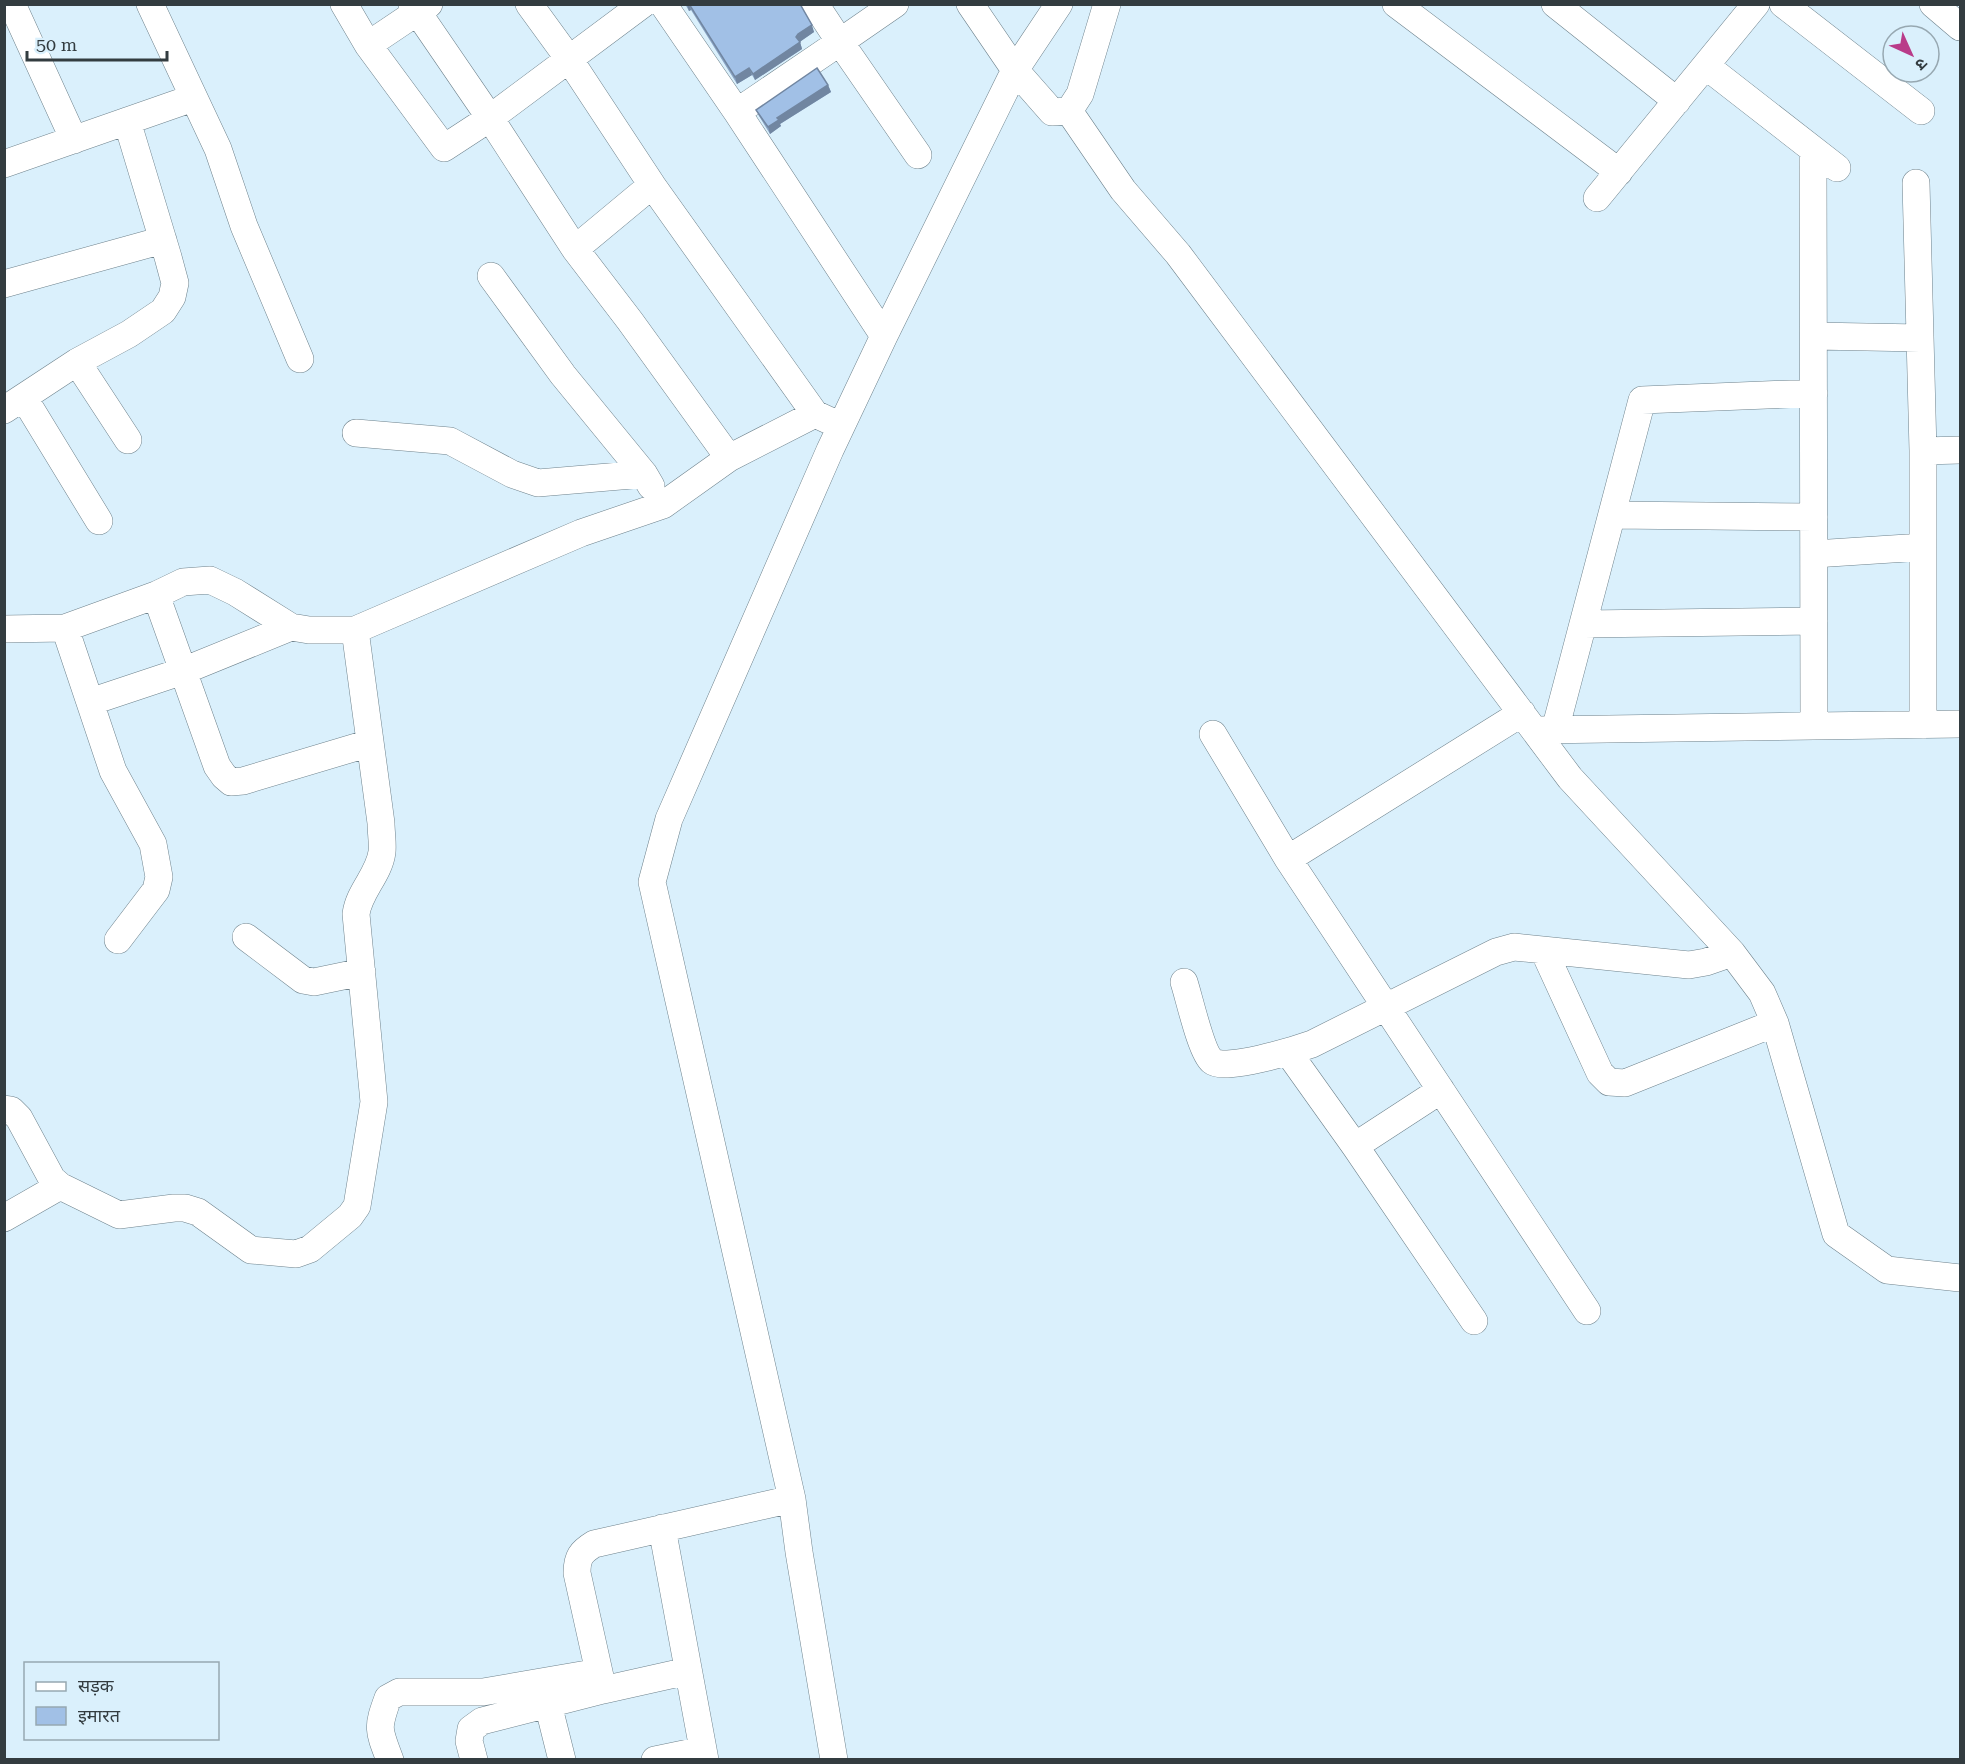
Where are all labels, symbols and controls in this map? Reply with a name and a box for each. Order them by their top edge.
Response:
scale bar [27,24,166,62]
north arrow [1881,24,1941,84]
text: 50 m [36,34,77,55]
text: उ [1911,54,1931,75]
legend [24,1662,219,1740]
text: सड़क [78,1675,115,1696]
text: इमारत [78,1705,121,1726]

